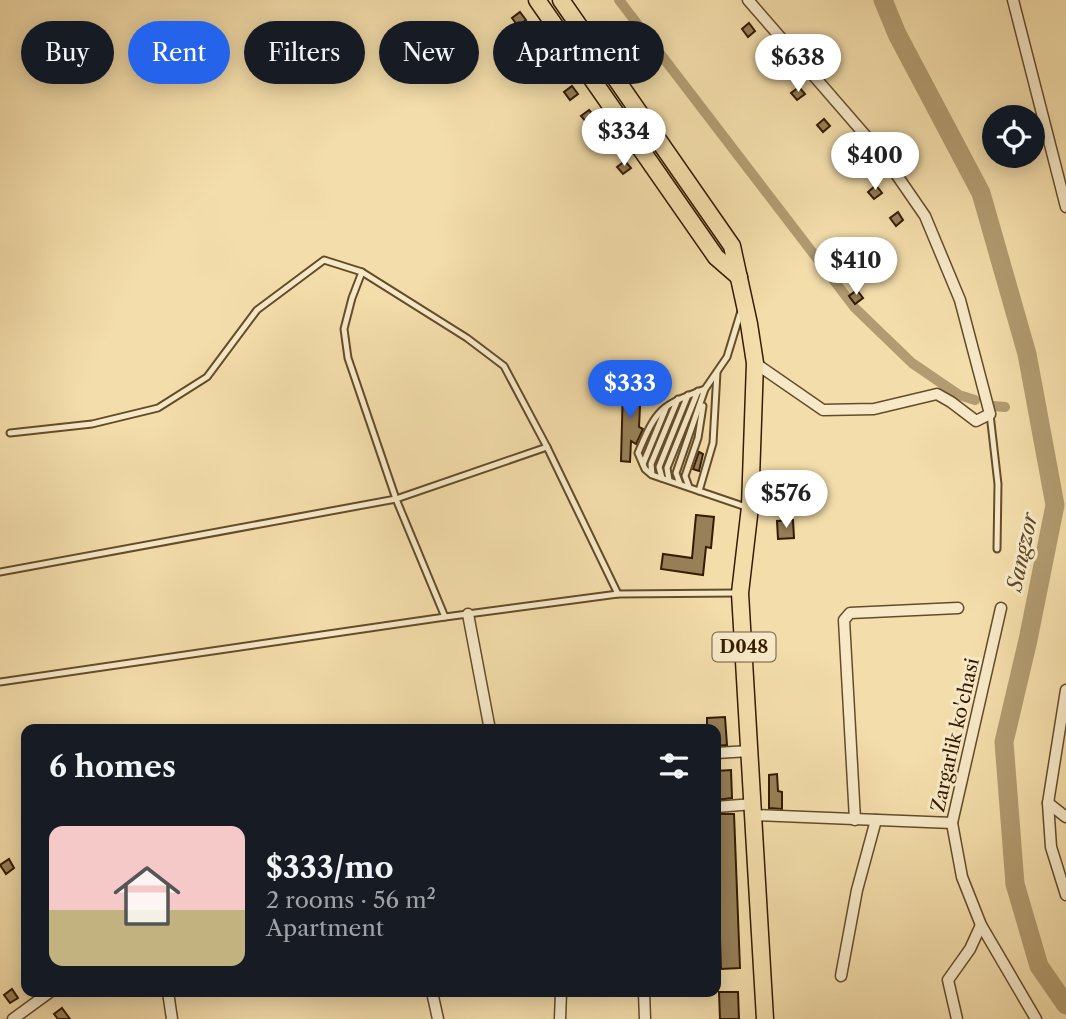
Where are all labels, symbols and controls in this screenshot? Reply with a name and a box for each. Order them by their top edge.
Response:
chip: Buy [21,21,114,84]
chip: Rent [128,21,230,84]
chip: Filters [244,21,365,84]
chip: New [379,21,479,84]
chip: Apartment [493,21,664,84]
pin: $638 [757,34,839,94]
text: $638 [771,43,825,71]
map controls [982,105,1045,168]
button: locate [982,105,1045,168]
pin: $334 [583,108,665,168]
text: $334 [598,117,650,145]
pin: $400 [834,132,916,192]
text: $400 [847,141,903,169]
pin: $410 [815,238,897,297]
text: $410 [830,246,882,274]
pin: $333 [589,360,671,420]
text: $333 [604,369,656,397]
pin: $576 [745,470,827,530]
text: $576 [761,479,811,507]
water label: Sangzor [1001,509,1043,595]
road number: D048 [712,632,776,662]
street label: Zargarlik ko'chasi [926,656,984,814]
icon: filters [655,747,693,785]
text: 6 homes [49,748,176,785]
text: $333/mo [266,849,394,886]
icon: home [105,854,189,938]
text: 2 rooms · 56 m² [266,886,436,914]
text: Apartment [266,914,384,942]

